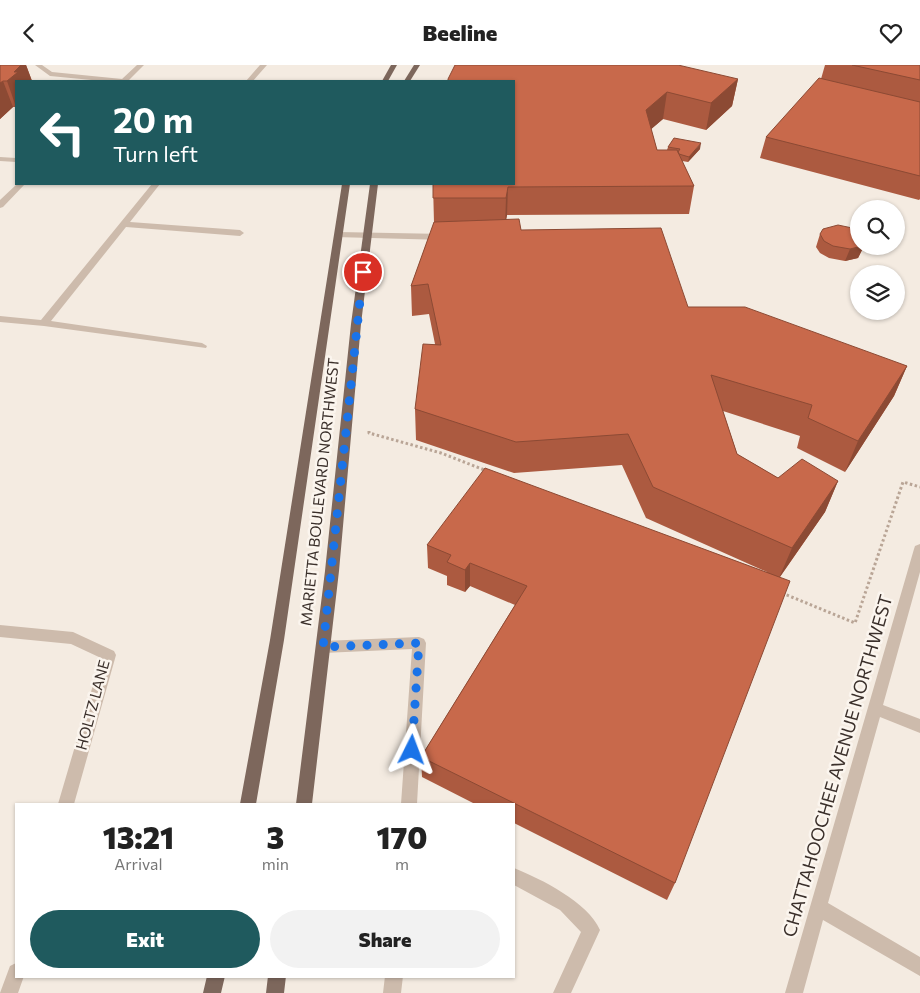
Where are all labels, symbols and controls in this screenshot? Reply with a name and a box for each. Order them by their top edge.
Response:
icon: back [15,19,43,47]
text: Beeline [423,19,497,46]
icon: heart [877,19,905,47]
text: 20 m [113,97,193,140]
icon: left [30,100,95,165]
text: Turn left [113,140,198,167]
map controls [850,200,905,320]
button: search [850,200,905,255]
pin [342,251,384,293]
icon: arrive [349,258,377,286]
button: layers [850,265,905,320]
street label: MARIETTA BOULEVARD NORTHWEST [296,357,342,627]
street label: CHATTAHOOCHEE AVENUE NORTHWEST [778,592,897,939]
street label: HOLTZ LANE [71,658,113,752]
position arrow [385,723,437,775]
text: 13:21 [103,818,174,855]
text: 3 [266,818,284,855]
text: 170 [377,818,427,855]
text: Arrival [114,854,163,873]
text: min [262,854,289,873]
text: m [395,854,409,873]
button: Exit [30,910,260,968]
button: Share [270,910,500,968]

